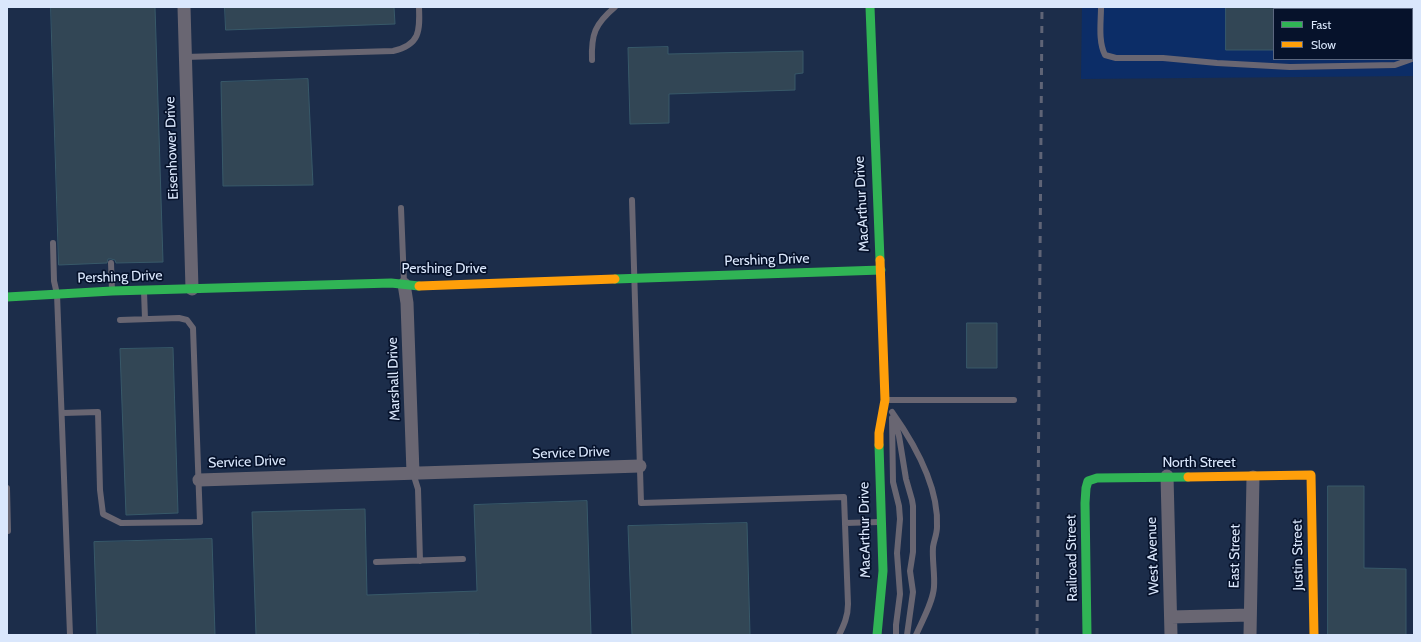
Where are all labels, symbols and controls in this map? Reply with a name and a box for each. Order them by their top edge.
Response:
legend [1273,8,1413,60]
text: Fast [1311,17,1331,32]
text: Slow [1311,37,1336,52]
street label: Eisenhower Drive [162,96,182,200]
street label: MacArthur Drive [851,156,873,252]
street label: Pershing Drive [724,250,810,270]
street label: Pershing Drive [401,261,487,277]
street label: Pershing Drive [77,267,163,287]
street label: Marshall Drive [384,337,404,421]
street label: Service Drive [532,443,610,463]
street label: Service Drive [208,452,286,472]
street label: North Street [1162,455,1236,471]
street label: MacArthur Drive [856,482,874,578]
street label: Railroad Street [1063,514,1081,602]
street label: West Avenue [1143,517,1163,595]
street label: Justin Street [1289,519,1307,591]
street label: East Street [1226,524,1244,588]

